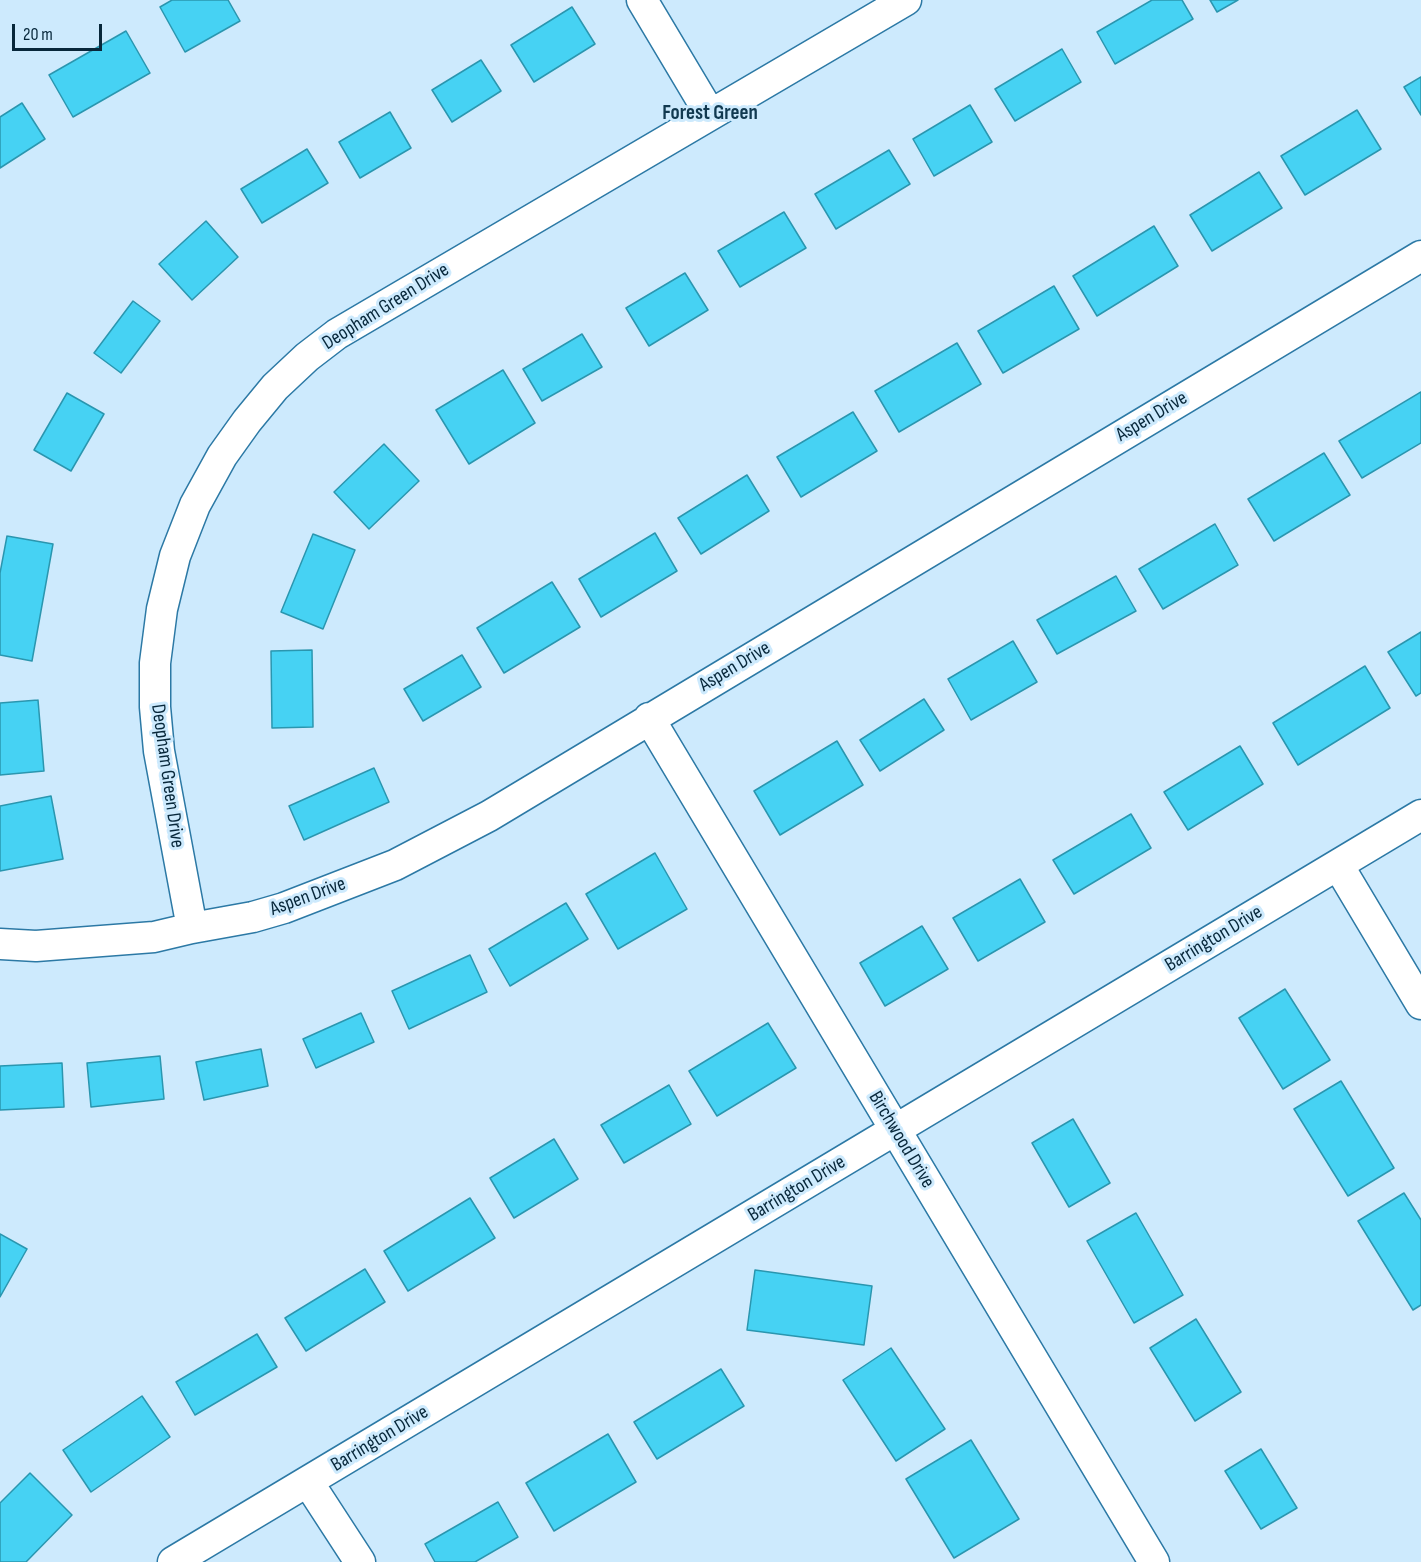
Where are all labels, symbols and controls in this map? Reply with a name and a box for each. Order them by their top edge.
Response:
scale bar [15,12,105,50]
text: 20 m [23,24,53,45]
district label: Forest Green [662,101,758,127]
street label: Deopham Green Drive [318,258,454,356]
street label: Aspen Drive [1112,386,1192,448]
street label: Aspen Drive [695,636,775,698]
street label: Deopham Green Drive [145,703,189,849]
street label: Aspen Drive [267,872,349,922]
street label: Barrington Drive [1161,901,1267,977]
street label: Birchwood Drive [863,1087,939,1193]
street label: Barrington Drive [744,1151,850,1227]
street label: Barrington Drive [327,1401,433,1477]

